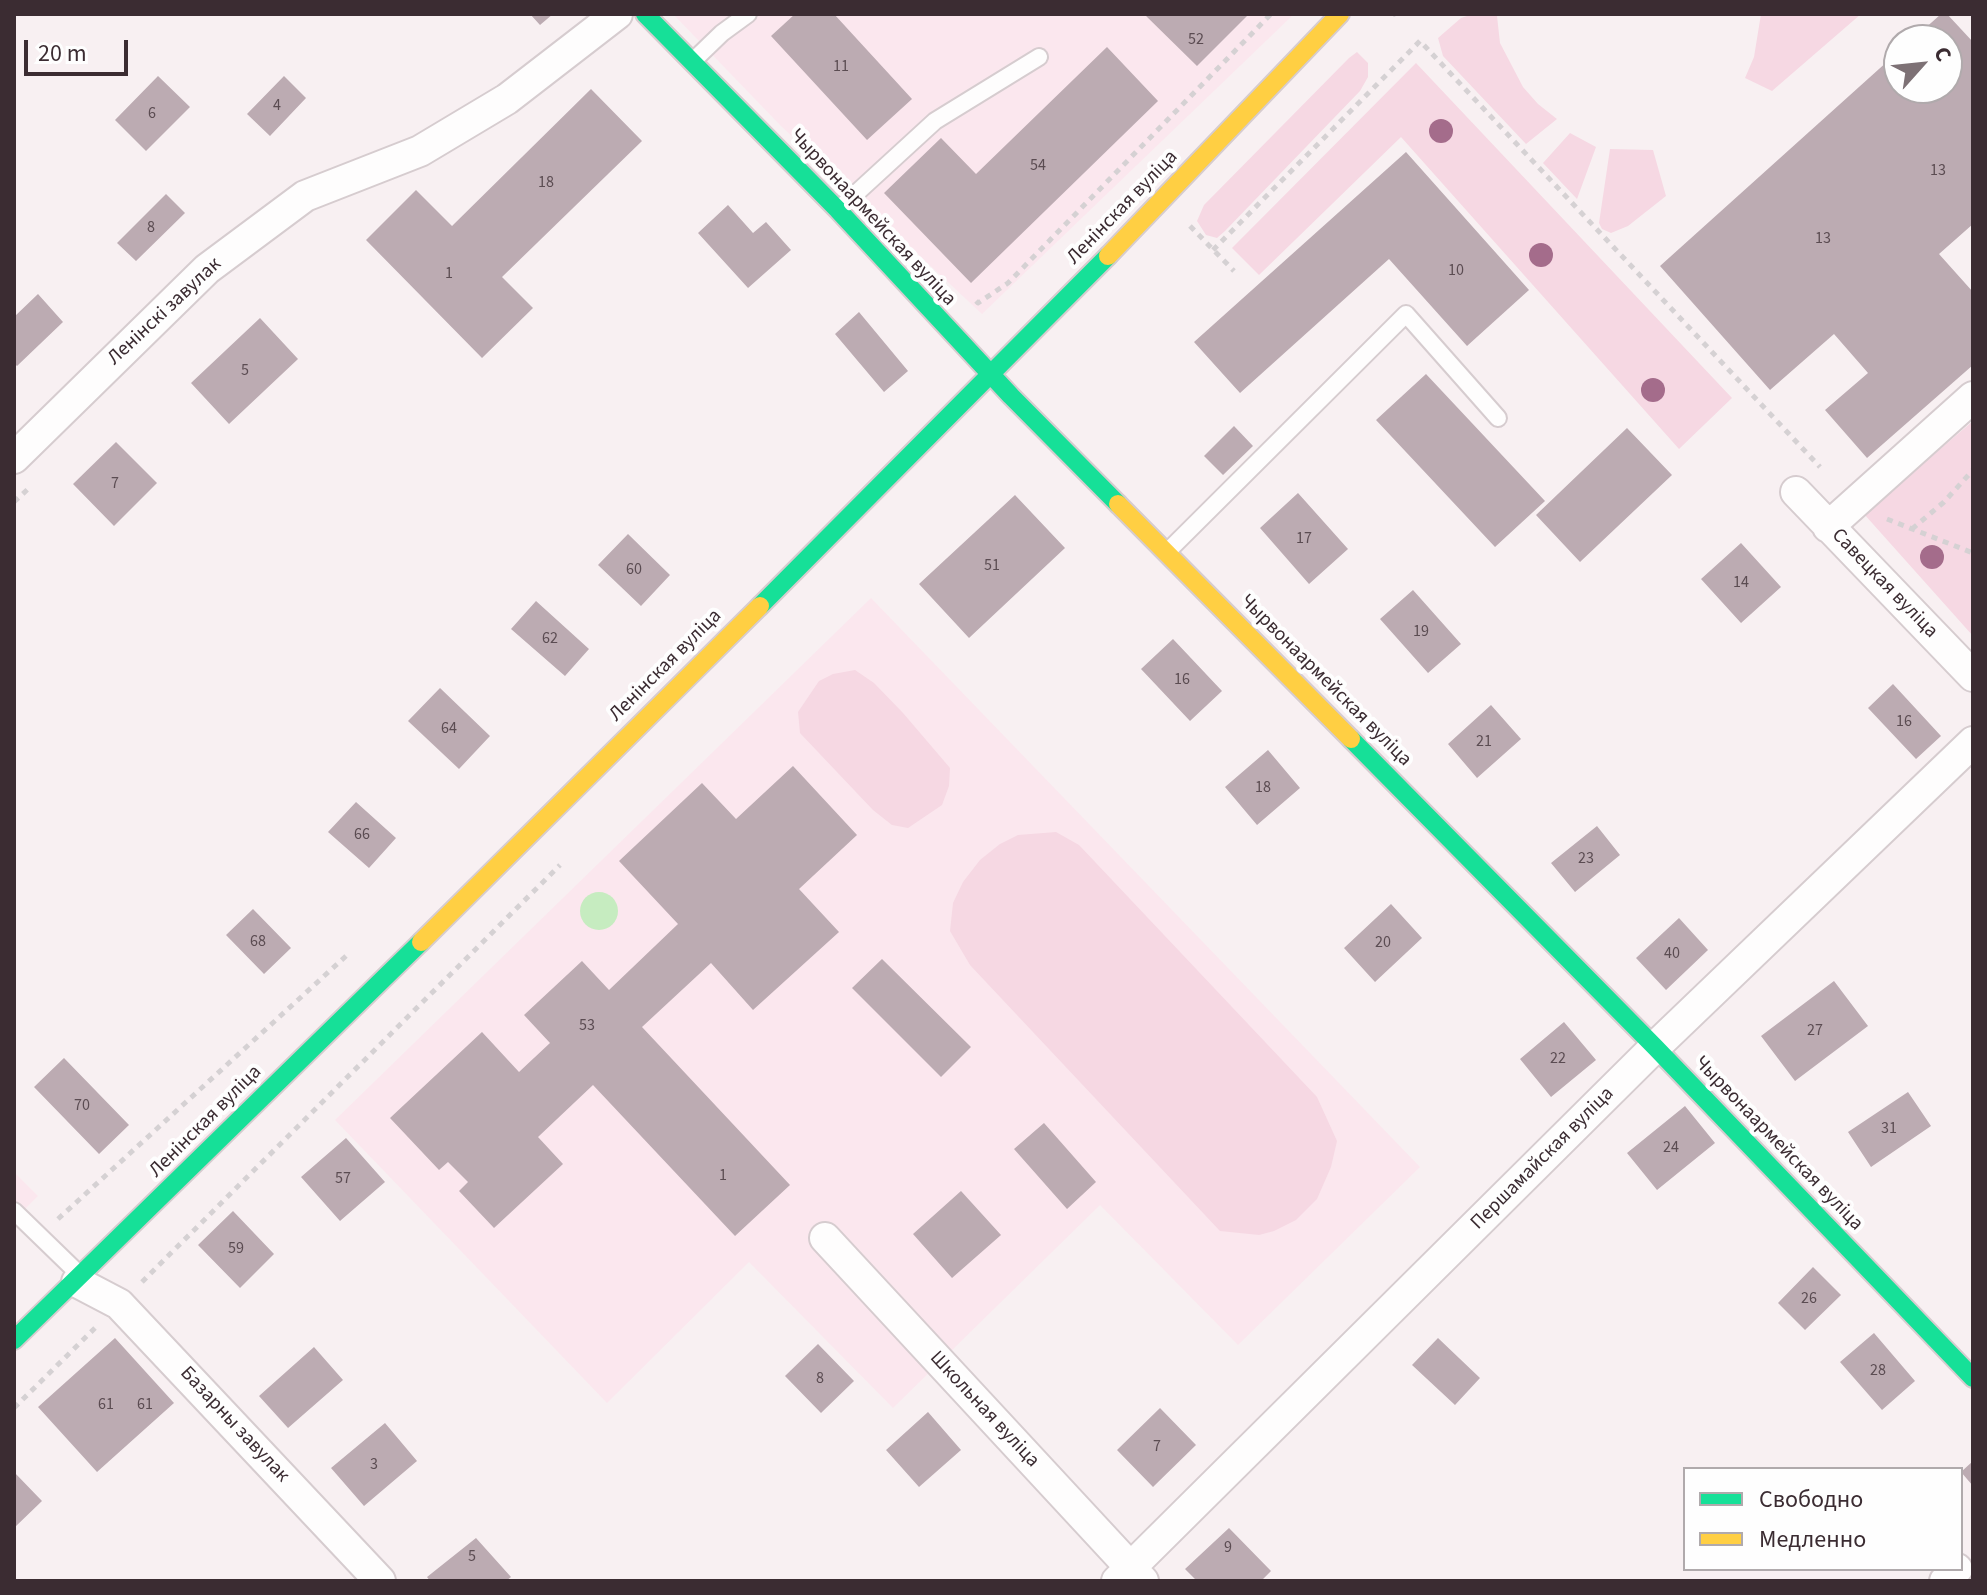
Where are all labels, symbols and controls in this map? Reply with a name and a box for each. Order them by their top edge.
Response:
scale bar [28,24,132,74]
north arrow [1883,24,1963,104]
house number: 52 [1188,30,1204,50]
text: 20 m [38,36,87,71]
text: С [1925,41,1960,67]
house number: 11 [833,57,849,77]
house number: 4 [273,96,281,116]
house number: 6 [148,104,156,124]
street label: Чырвонаармейская вуліца [784,125,960,311]
street label: Ленінская вуліца [1063,146,1183,270]
house number: 54 [1030,156,1046,176]
house number: 13 [1930,161,1946,181]
house number: 18 [538,173,554,193]
house number: 8 [147,218,155,238]
house number: 13 [1815,229,1831,249]
street label: Ленінскі завулак [103,253,227,371]
house number: 10 [1448,261,1464,281]
house number: 1 [445,264,453,284]
house number: 5 [241,361,249,381]
house number: 7 [111,474,119,494]
street label: Савецкая вуліца [1826,524,1942,644]
house number: 17 [1296,529,1312,549]
house number: 51 [984,556,1000,576]
house number: 60 [626,560,642,580]
house number: 14 [1733,573,1749,593]
street label: Чырвонаармейская вуліца [1234,590,1416,772]
street label: Ленінская вуліца [605,605,727,727]
house number: 19 [1413,622,1429,642]
house number: 62 [542,629,558,649]
house number: 16 [1174,670,1190,690]
house number: 16 [1896,712,1912,732]
house number: 64 [441,719,457,739]
house number: 21 [1476,732,1492,752]
house number: 18 [1255,778,1271,798]
house number: 66 [354,825,370,845]
house number: 23 [1578,849,1594,869]
house number: 68 [250,932,266,952]
house number: 20 [1375,933,1391,953]
house number: 40 [1664,944,1680,964]
house number: 53 [579,1016,595,1036]
house number: 27 [1807,1021,1823,1041]
house number: 22 [1550,1049,1566,1069]
street label: Чырвонаармейская вуліца [1688,1052,1868,1236]
street label: Ленінская вуліца [145,1061,267,1183]
street label: Першамайская вуліца [1467,1083,1619,1235]
house number: 70 [74,1096,90,1116]
house number: 31 [1881,1119,1897,1139]
house number: 24 [1663,1138,1679,1158]
house number: 1 [719,1166,727,1186]
house number: 57 [335,1169,351,1189]
house number: 59 [228,1239,244,1259]
house number: 26 [1801,1289,1817,1309]
street label: Школьная вуліца [924,1347,1044,1473]
house number: 28 [1870,1361,1886,1381]
street label: Базарны завулак [174,1362,294,1488]
house number: 8 [816,1369,824,1389]
house number: 61 [98,1395,114,1415]
house number: 61 [137,1395,153,1415]
house number: 7 [1153,1437,1161,1457]
house number: 3 [370,1455,378,1475]
legend [1683,1467,1963,1571]
text: Свободно [1759,1482,1863,1517]
text: Медленно [1759,1522,1866,1557]
house number: 9 [1224,1538,1232,1558]
house number: 5 [468,1547,476,1567]

